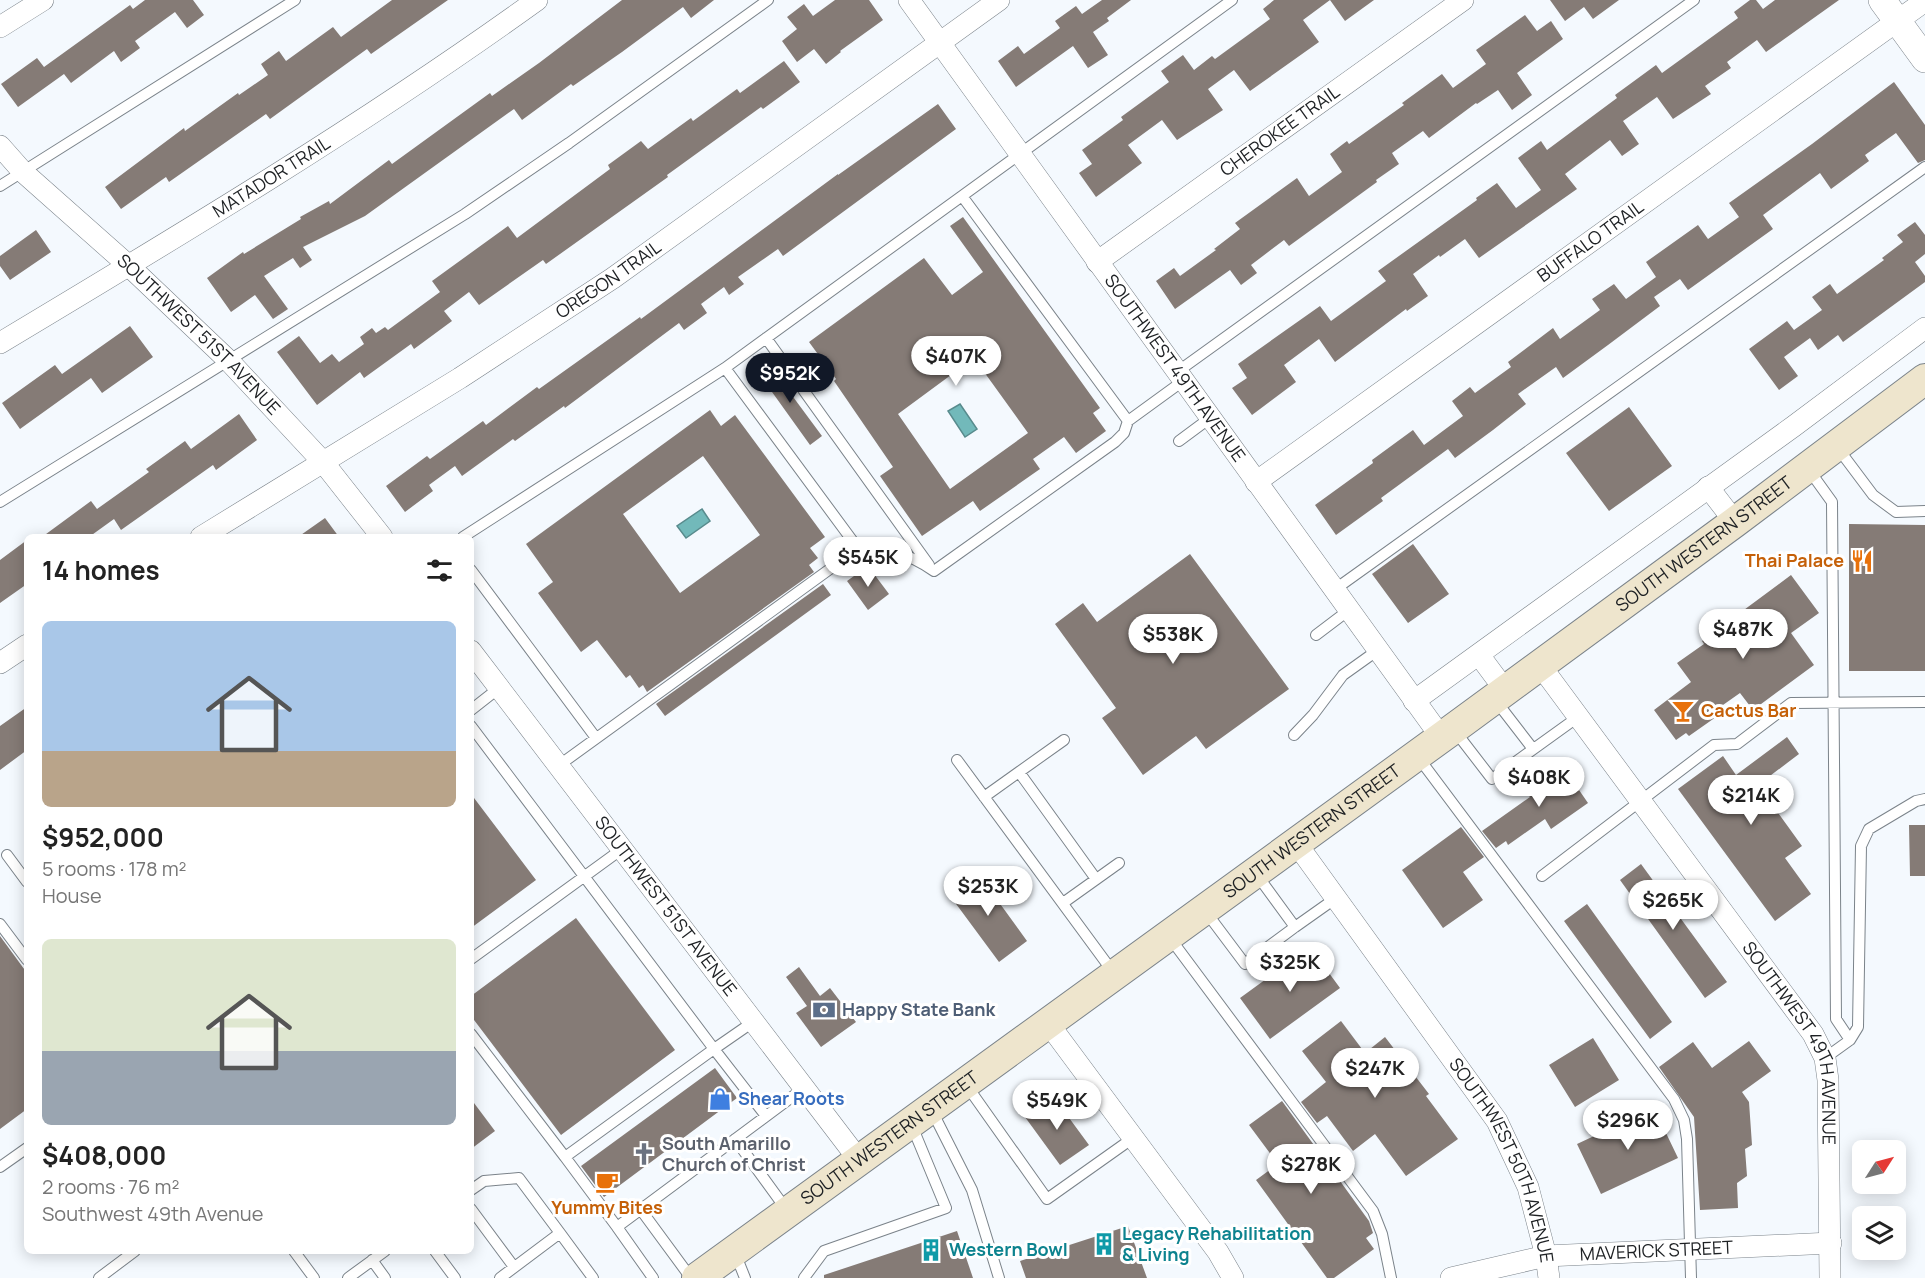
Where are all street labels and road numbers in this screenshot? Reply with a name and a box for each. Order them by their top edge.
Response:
street label: CHEROKEE TRAIL [1215,79,1344,181]
street label: MATADOR TRAIL [208,131,334,222]
street label: BUFFALO TRAIL [1532,194,1648,287]
street label: OREGON TRAIL [551,234,665,323]
street label: SOUTHWEST 51ST AVENUE [112,248,286,420]
street label: SOUTHWEST 49TH AVENUE [1100,269,1251,466]
street label: SOUTH WESTERN STREET [1610,470,1797,617]
street label: SOUTH WESTERN STREET [1218,758,1405,903]
street label: SOUTHWEST 51ST AVENUE [590,811,743,1001]
street label: SOUTHWEST 49TH AVENUE [1737,936,1842,1145]
street label: SOUTHWEST 50TH AVENUE [1444,1053,1560,1264]
street label: SOUTH WESTERN STREET [795,1065,983,1210]
street label: MAVERICK STREET [1579,1234,1734,1265]

